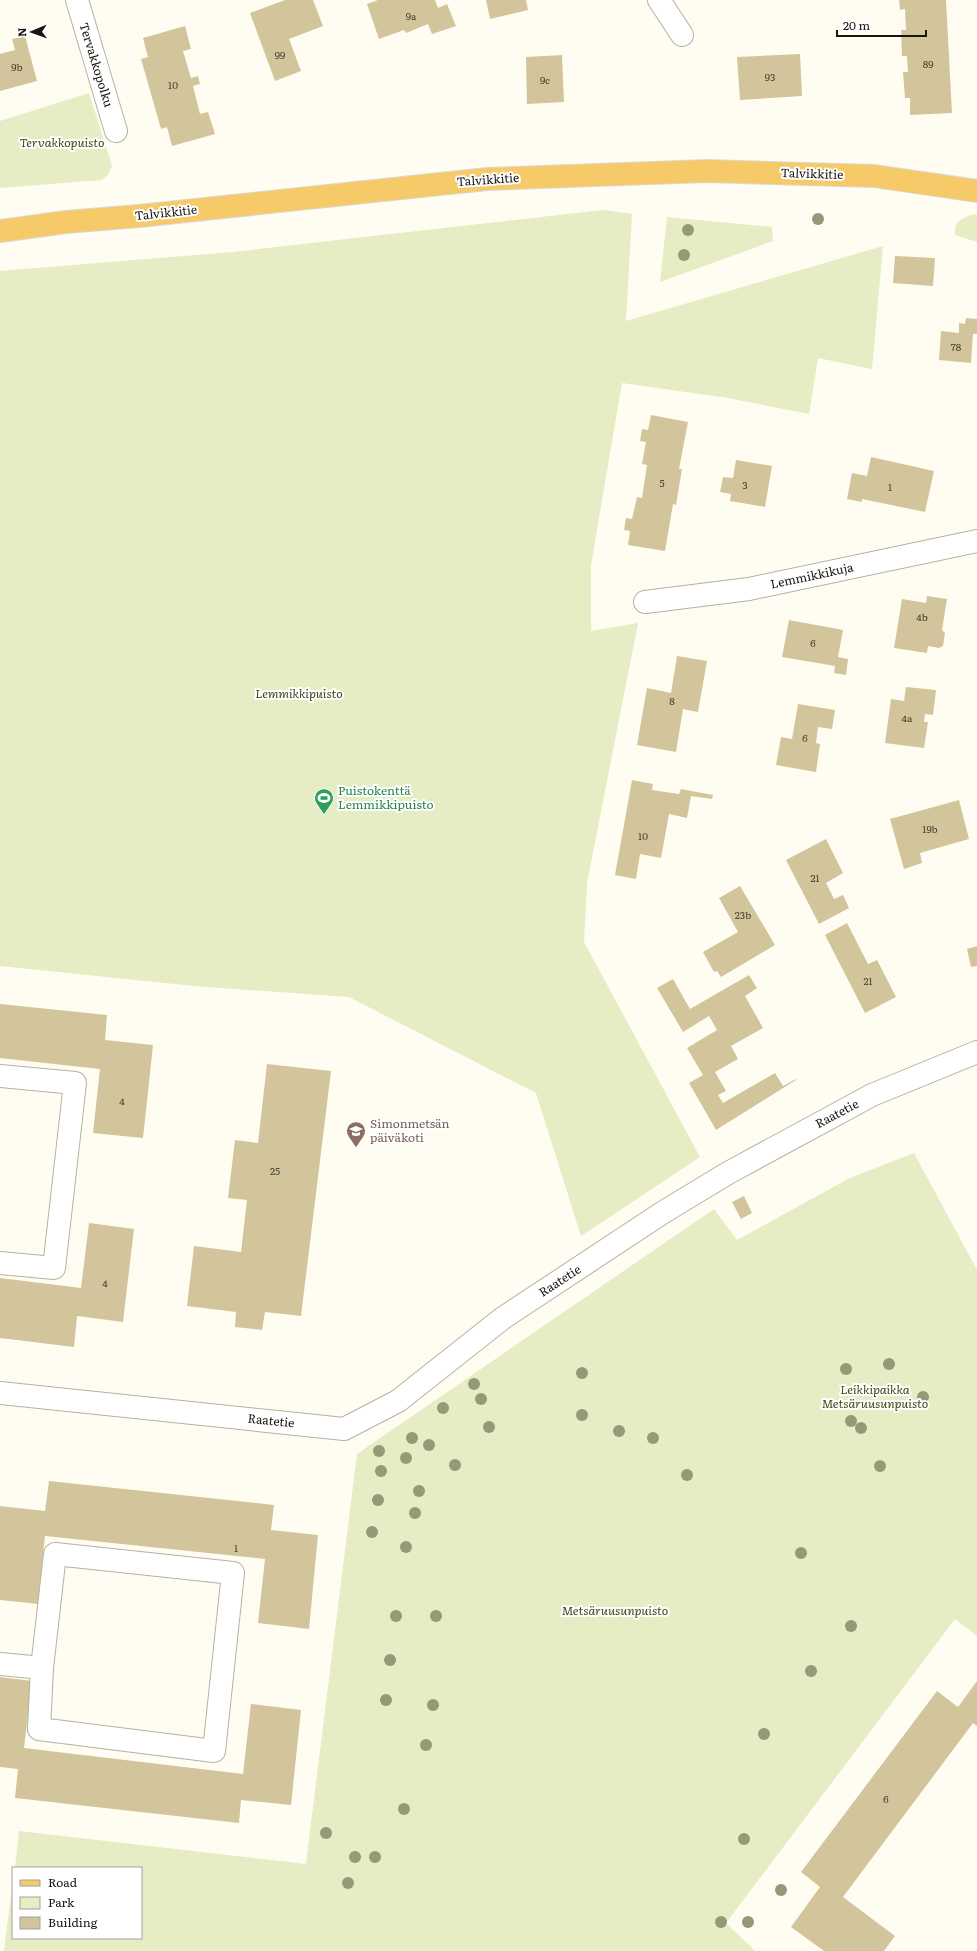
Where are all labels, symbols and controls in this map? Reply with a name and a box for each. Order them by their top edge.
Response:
house number: 9a [406,8,417,23]
north arrow [12,12,52,52]
scale bar [837,12,926,38]
text: 20 m [843,16,870,34]
street label: Tervakkopolku [76,20,118,110]
text: N [13,27,29,37]
house number: 99 [275,47,285,62]
house number: 89 [923,56,933,71]
house number: 9b [11,59,23,74]
house number: 93 [765,69,775,84]
house number: 9c [540,72,550,87]
house number: 10 [168,77,178,92]
park label: Tervakkopuisto [20,133,104,151]
street label: Talvikkitie [780,163,844,183]
street label: Talvikkitie [456,168,520,190]
street label: Talvikkitie [134,200,198,224]
house number: 78 [951,339,962,354]
house number: 5 [659,475,665,490]
house number: 3 [742,477,748,492]
house number: 1 [888,479,892,494]
street label: Lemmikkikuja [769,557,855,593]
house number: 4b [916,609,928,624]
house number: 6 [810,635,816,650]
park label: Lemmikkipuisto [255,684,343,702]
house number: 8 [669,693,675,708]
house number: 4a [902,710,913,725]
house number: 6 [802,730,808,745]
place label: Puistokenttä Lemmikkipuisto [338,781,434,813]
sports icon: Puistokenttä Lemmikkipuisto [313,787,335,815]
house number: 19b [922,821,938,836]
house number: 10 [638,828,648,843]
house number: 21 [810,870,820,885]
house number: 23b [735,907,751,922]
house number: 21 [863,973,873,988]
house number: 4 [119,1093,125,1108]
street label: Raatetie [812,1094,862,1132]
place label: Simonmetsän päiväkoti [370,1114,449,1146]
school or university icon: Simonmetsän päiväkoti [345,1120,367,1148]
house number: 25 [270,1163,280,1178]
street label: Raatetie [535,1260,584,1301]
house number: 4 [102,1275,108,1290]
park label: Leikkipaikka Metsäruusunpuisto [822,1380,928,1412]
street label: Raatetie [247,1409,295,1431]
house number: 1 [234,1540,238,1555]
park label: Metsäruusunpuisto [562,1601,668,1619]
house number: 6 [883,1791,889,1806]
legend [12,1867,142,1939]
text: Road [48,1873,78,1891]
text: Park [48,1893,75,1911]
text: Building [48,1913,98,1931]

